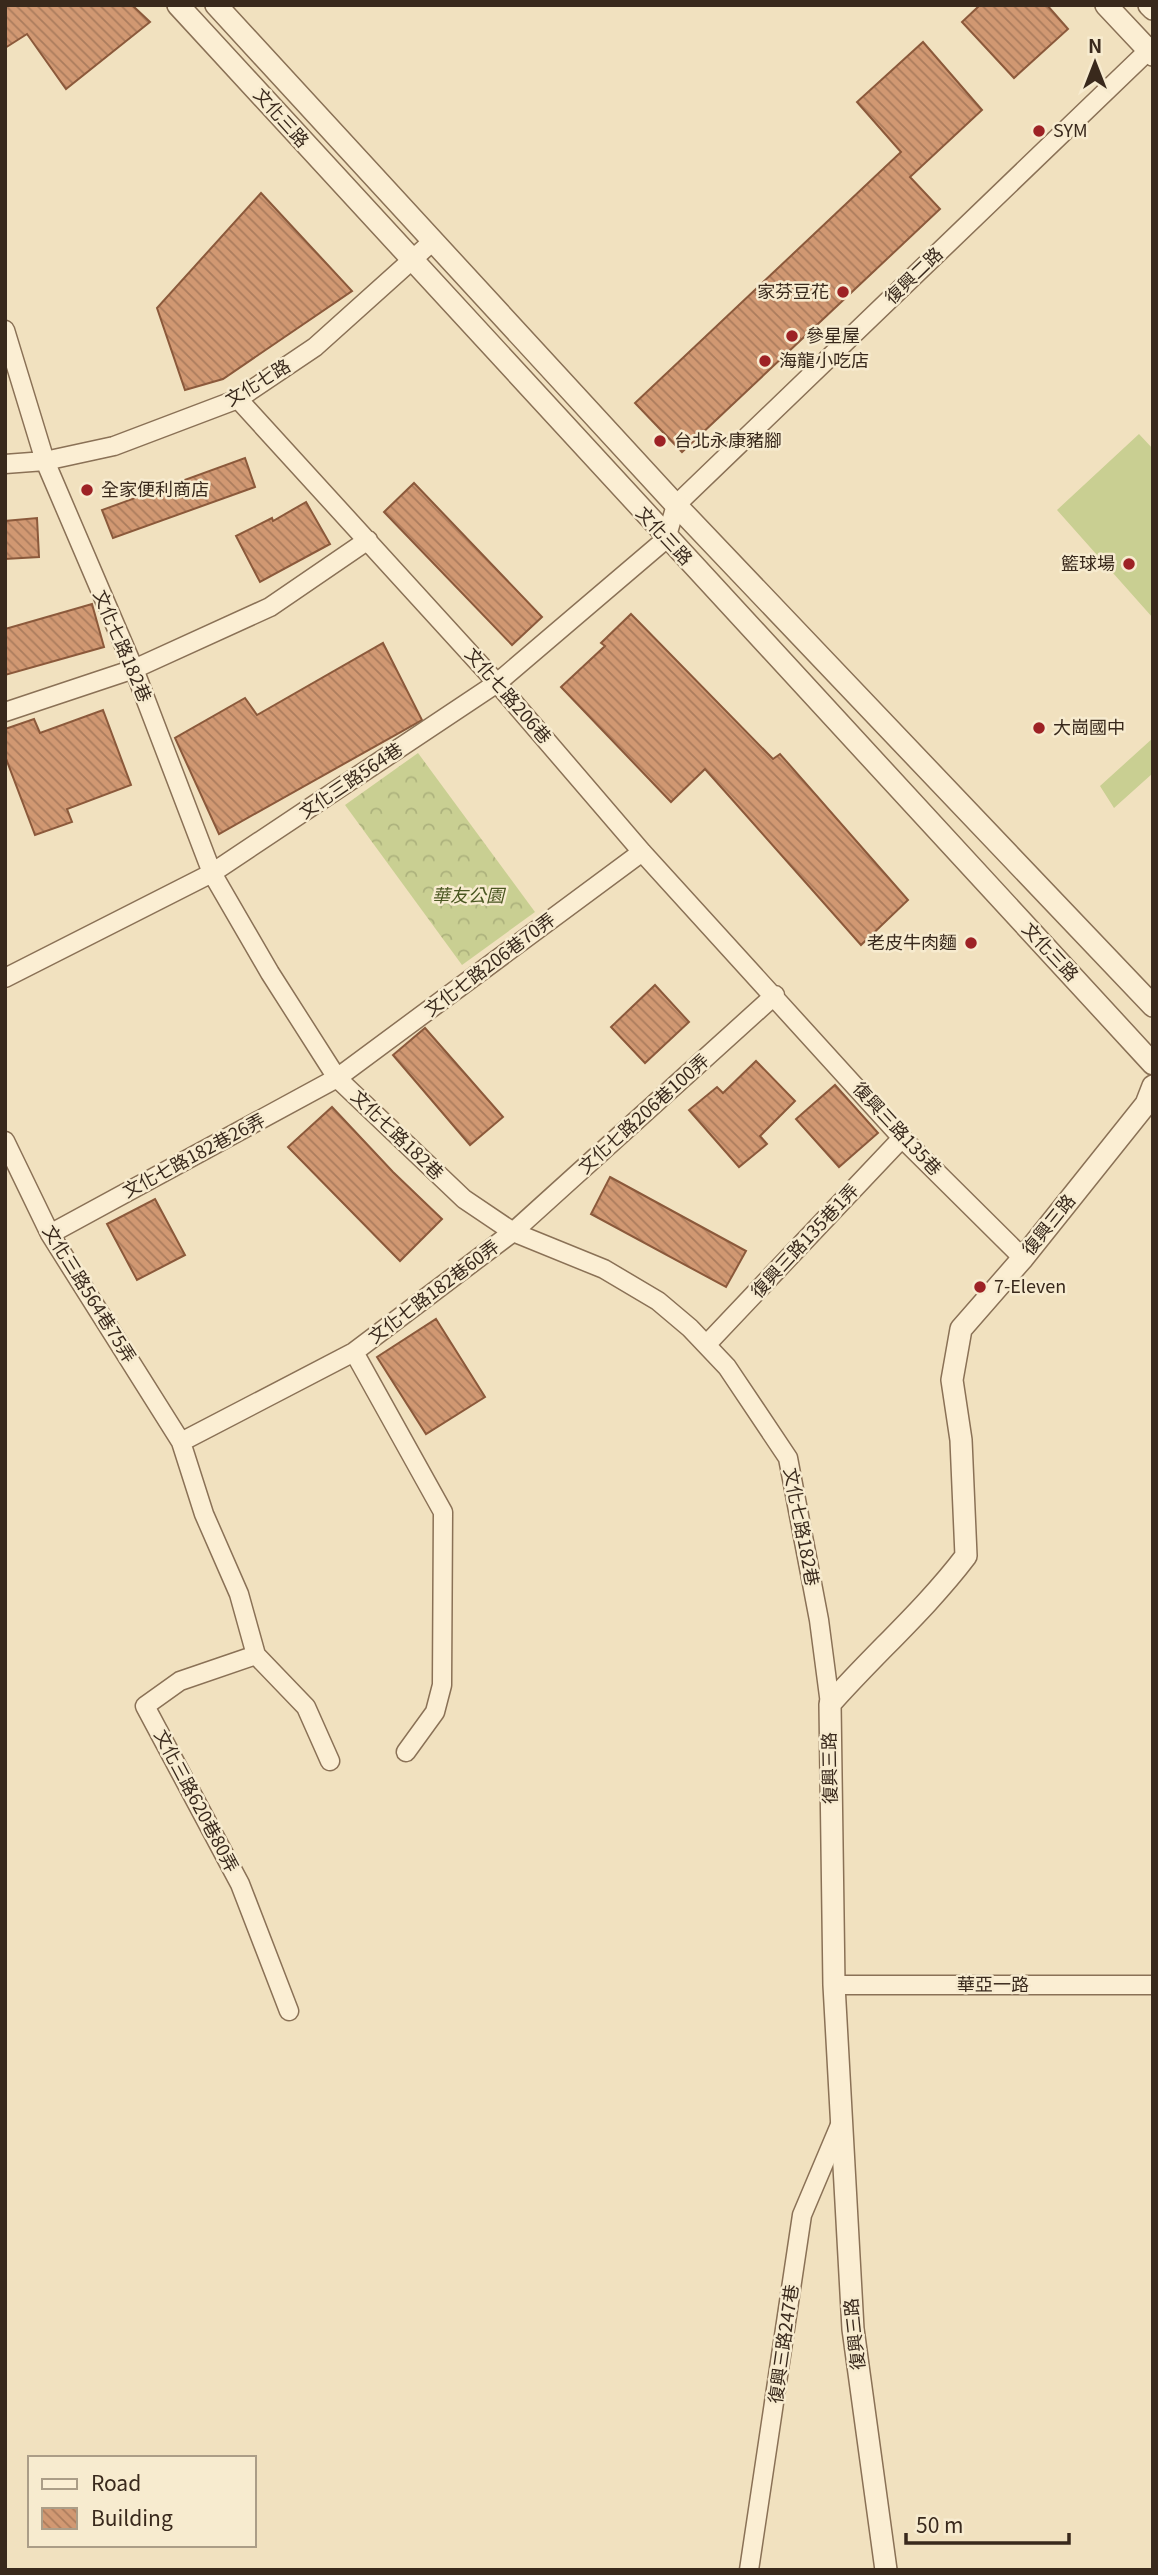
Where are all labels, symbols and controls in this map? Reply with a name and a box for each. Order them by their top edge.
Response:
north arrow [1060,28,1130,98]
text: N [1088,31,1102,58]
street label: 文化三路 [249,81,316,152]
place label: SYM [1053,116,1088,142]
marker: SYM [1031,123,1047,139]
street label: 復興二路 [878,240,948,309]
place label: 家芬豆花 [757,277,829,303]
marker: 家芬豆花 [835,284,851,300]
place label: 參星屋 [806,321,860,347]
marker: 參星屋 [784,328,800,344]
place label: 海龍小吃店 [779,346,869,372]
street label: 文化七路 [219,352,295,411]
marker: 海龍小吃店 [757,353,773,369]
place label: 台北永康豬腳 [674,426,782,452]
marker: 台北永康豬腳 [652,433,668,449]
place label: 全家便利商店 [101,475,209,501]
marker: 全家便利商店 [79,482,95,498]
street label: 文化三路 [631,499,700,570]
place label: 籃球場 [1061,549,1115,575]
marker: 籃球場 [1121,556,1137,572]
street label: 文化七路182巷 [88,585,159,706]
street label: 文化七路206巷 [460,641,559,748]
place label: 大崗國中 [1053,713,1125,739]
marker: 大崗國中 [1031,720,1047,736]
street label: 文化三路564巷 [293,735,407,824]
park label: 華友公園 [432,881,507,907]
street label: 文化七路206巷70弄 [418,905,560,1021]
street label: 文化三路 [1017,915,1086,986]
place label: 老皮牛肉麵 [867,928,957,954]
marker: 老皮牛肉麵 [963,935,979,951]
street label: 文化七路206巷100弄 [572,1047,714,1178]
street label: 復興三路135巷 [848,1075,949,1180]
street label: 文化七路182巷 [346,1083,451,1185]
street label: 文化七路182巷26弄 [117,1106,269,1203]
street label: 復興三路135巷1弄 [744,1177,864,1303]
street label: 復興三路 [1015,1188,1080,1260]
street label: 文化三路564巷75弄 [38,1219,144,1367]
street label: 文化七路182巷60弄 [362,1232,504,1348]
place label: 7-Eleven [994,1272,1066,1298]
marker: 7-Eleven [972,1279,988,1295]
street label: 文化七路182巷 [779,1465,827,1588]
street label: 文化三路620巷80弄 [149,1724,246,1876]
street label: 復興三路 [814,1732,842,1804]
street label: 華亞一路 [957,1970,1029,1996]
street label: 復興三路247巷 [761,2283,803,2405]
street label: 復興三路 [836,2297,870,2371]
legend [28,2456,256,2547]
text: Road [91,2467,141,2497]
text: Building [91,2502,173,2532]
scale bar [906,2502,1069,2546]
text: 50 m [916,2509,963,2539]

